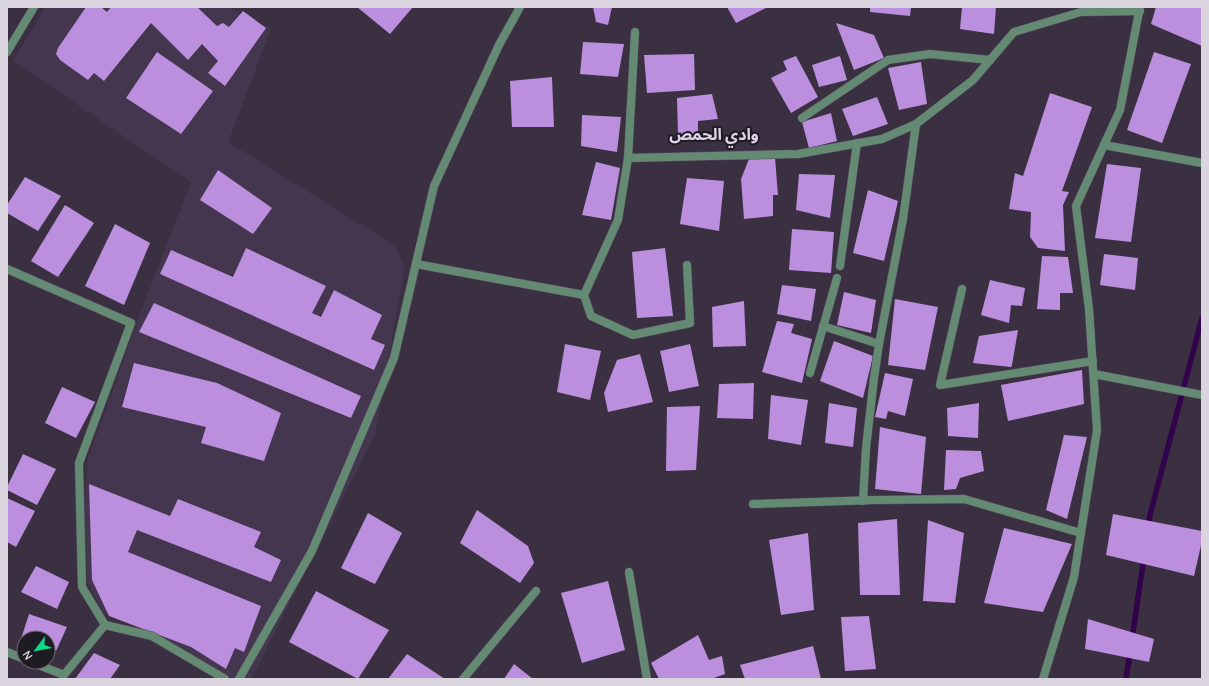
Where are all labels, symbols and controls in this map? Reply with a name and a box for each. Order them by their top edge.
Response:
district label: وادي الحمص [669,123,759,148]
north arrow [16,630,56,670]
text: N [19,648,36,663]

